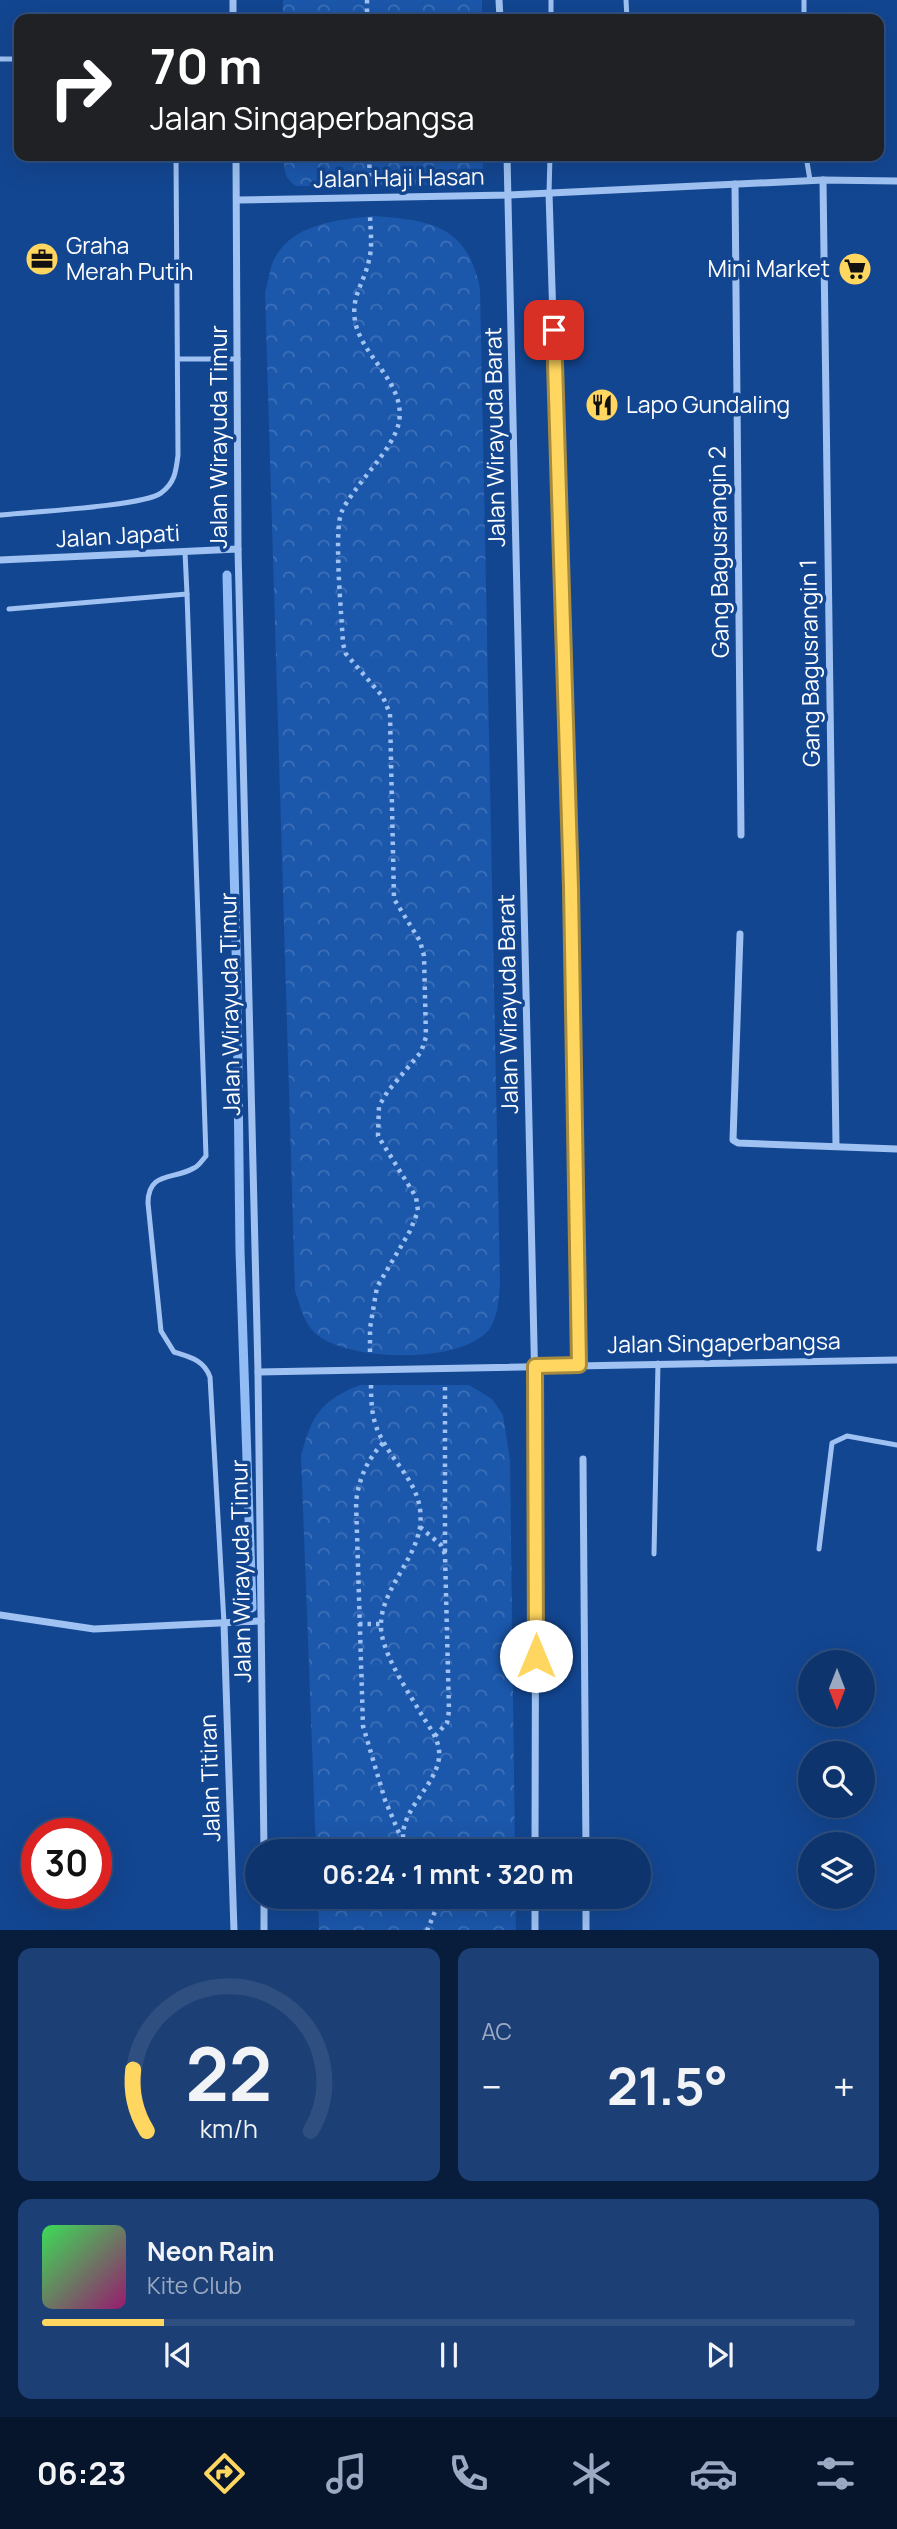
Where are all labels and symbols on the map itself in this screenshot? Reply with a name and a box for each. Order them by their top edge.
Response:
street label: Jalan Haji Hasan [313,160,485,194]
place label: Graha Merah Putih [66,229,193,287]
office icon: Graha Merah Putih [23,240,61,278]
supermarket icon: Mini Market [836,250,874,288]
place label: Mini Market [707,252,830,284]
pin [524,300,584,360]
street label: Jalan Wirayuda Timur [202,325,234,549]
street label: Jalan Wirayuda Barat [476,327,512,547]
restaurant icon: Lapo Gundaling [583,386,621,424]
place label: Lapo Gundaling [626,388,790,420]
street label: Gang Bagusrangin 2 [700,446,736,658]
street label: Jalan Japati [55,516,181,554]
street label: Gang Bagusrangin 1 [791,559,827,767]
street label: Jalan Wirayuda Timur [211,892,247,1116]
street label: Jalan Wirayuda Barat [489,894,525,1114]
street label: Jalan Singaperbangsa [607,1324,841,1360]
street label: Jalan Wirayuda Timur [222,1459,258,1683]
position arrow [499,1619,573,1693]
north arrow [798,1650,875,1727]
street label: Jalan Titiran [191,1714,227,1842]
speed limit sign: 30 [21,1818,112,1909]

